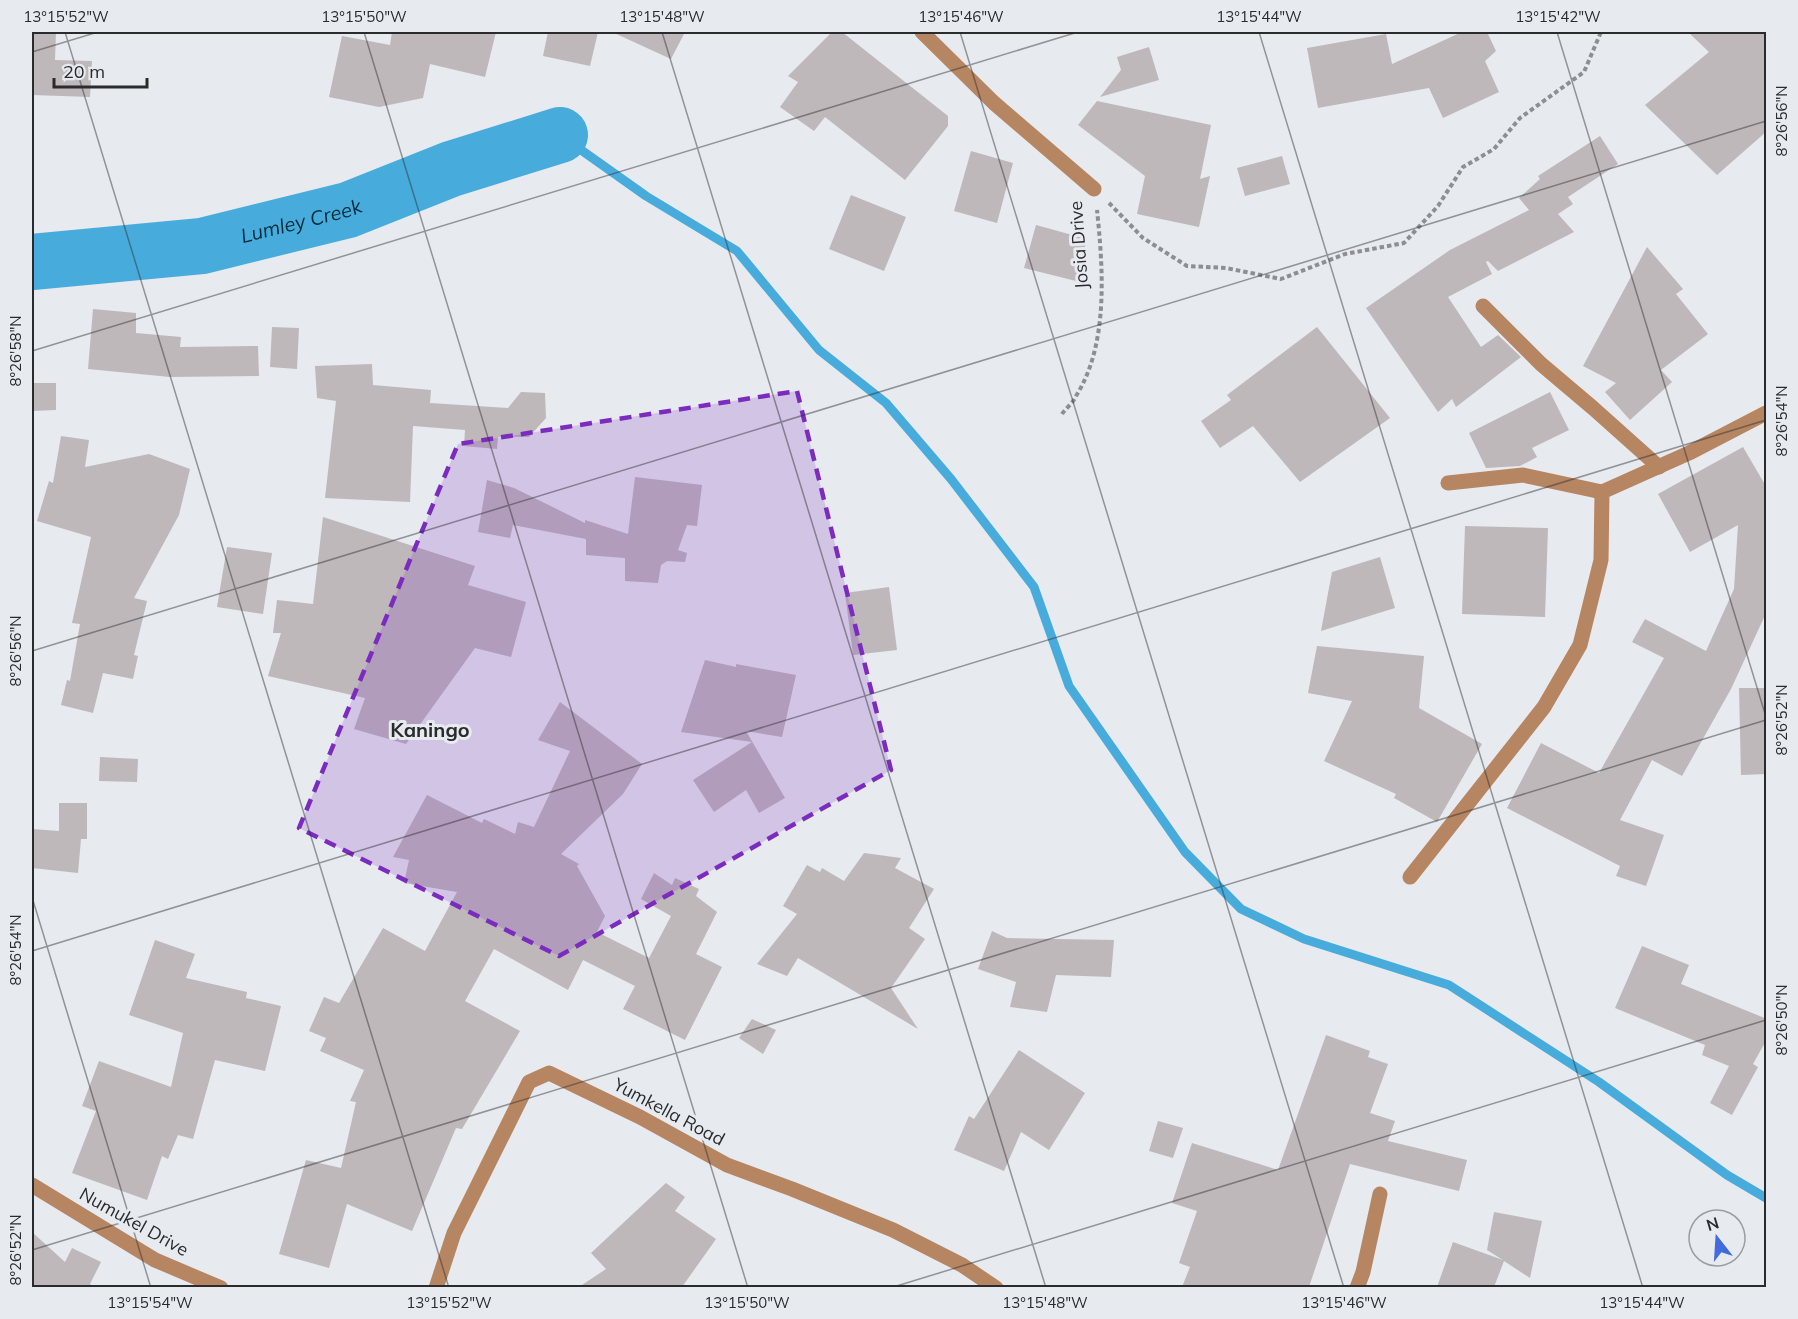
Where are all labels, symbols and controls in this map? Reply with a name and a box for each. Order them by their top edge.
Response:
text: 13°15'52"W [23,7,109,26]
text: 13°15'50"W [321,7,407,26]
text: 13°15'48"W [619,7,705,26]
text: 13°15'46"W [918,7,1004,26]
text: 13°15'44"W [1216,7,1302,26]
text: 13°15'42"W [1515,7,1601,26]
scale bar [54,51,147,89]
text: 20 m [63,60,105,83]
text: 8°26'56"N [1772,86,1791,156]
water label: Lumley Creek [238,193,366,248]
street label: Josia Drive [1064,200,1093,290]
text: 8°26'58"N [6,316,25,386]
text: 8°26'54"N [1772,386,1791,456]
text: 8°26'56"N [6,616,25,686]
text: 8°26'52"N [1772,685,1791,755]
district label: Kaningo [390,717,470,742]
text: 8°26'54"N [6,915,25,985]
text: 8°26'50"N [1772,985,1791,1055]
street label: Yumkella Road [609,1072,729,1151]
street label: Numukel Drive [76,1182,193,1261]
north arrow [1687,1208,1747,1268]
text: N [1704,1212,1721,1235]
text: 8°26'52"N [6,1215,25,1285]
text: 13°15'54"W [107,1293,193,1312]
text: 13°15'52"W [406,1293,492,1312]
text: 13°15'50"W [704,1293,790,1312]
text: 13°15'48"W [1002,1293,1088,1312]
text: 13°15'46"W [1301,1293,1387,1312]
text: 13°15'44"W [1599,1293,1685,1312]

